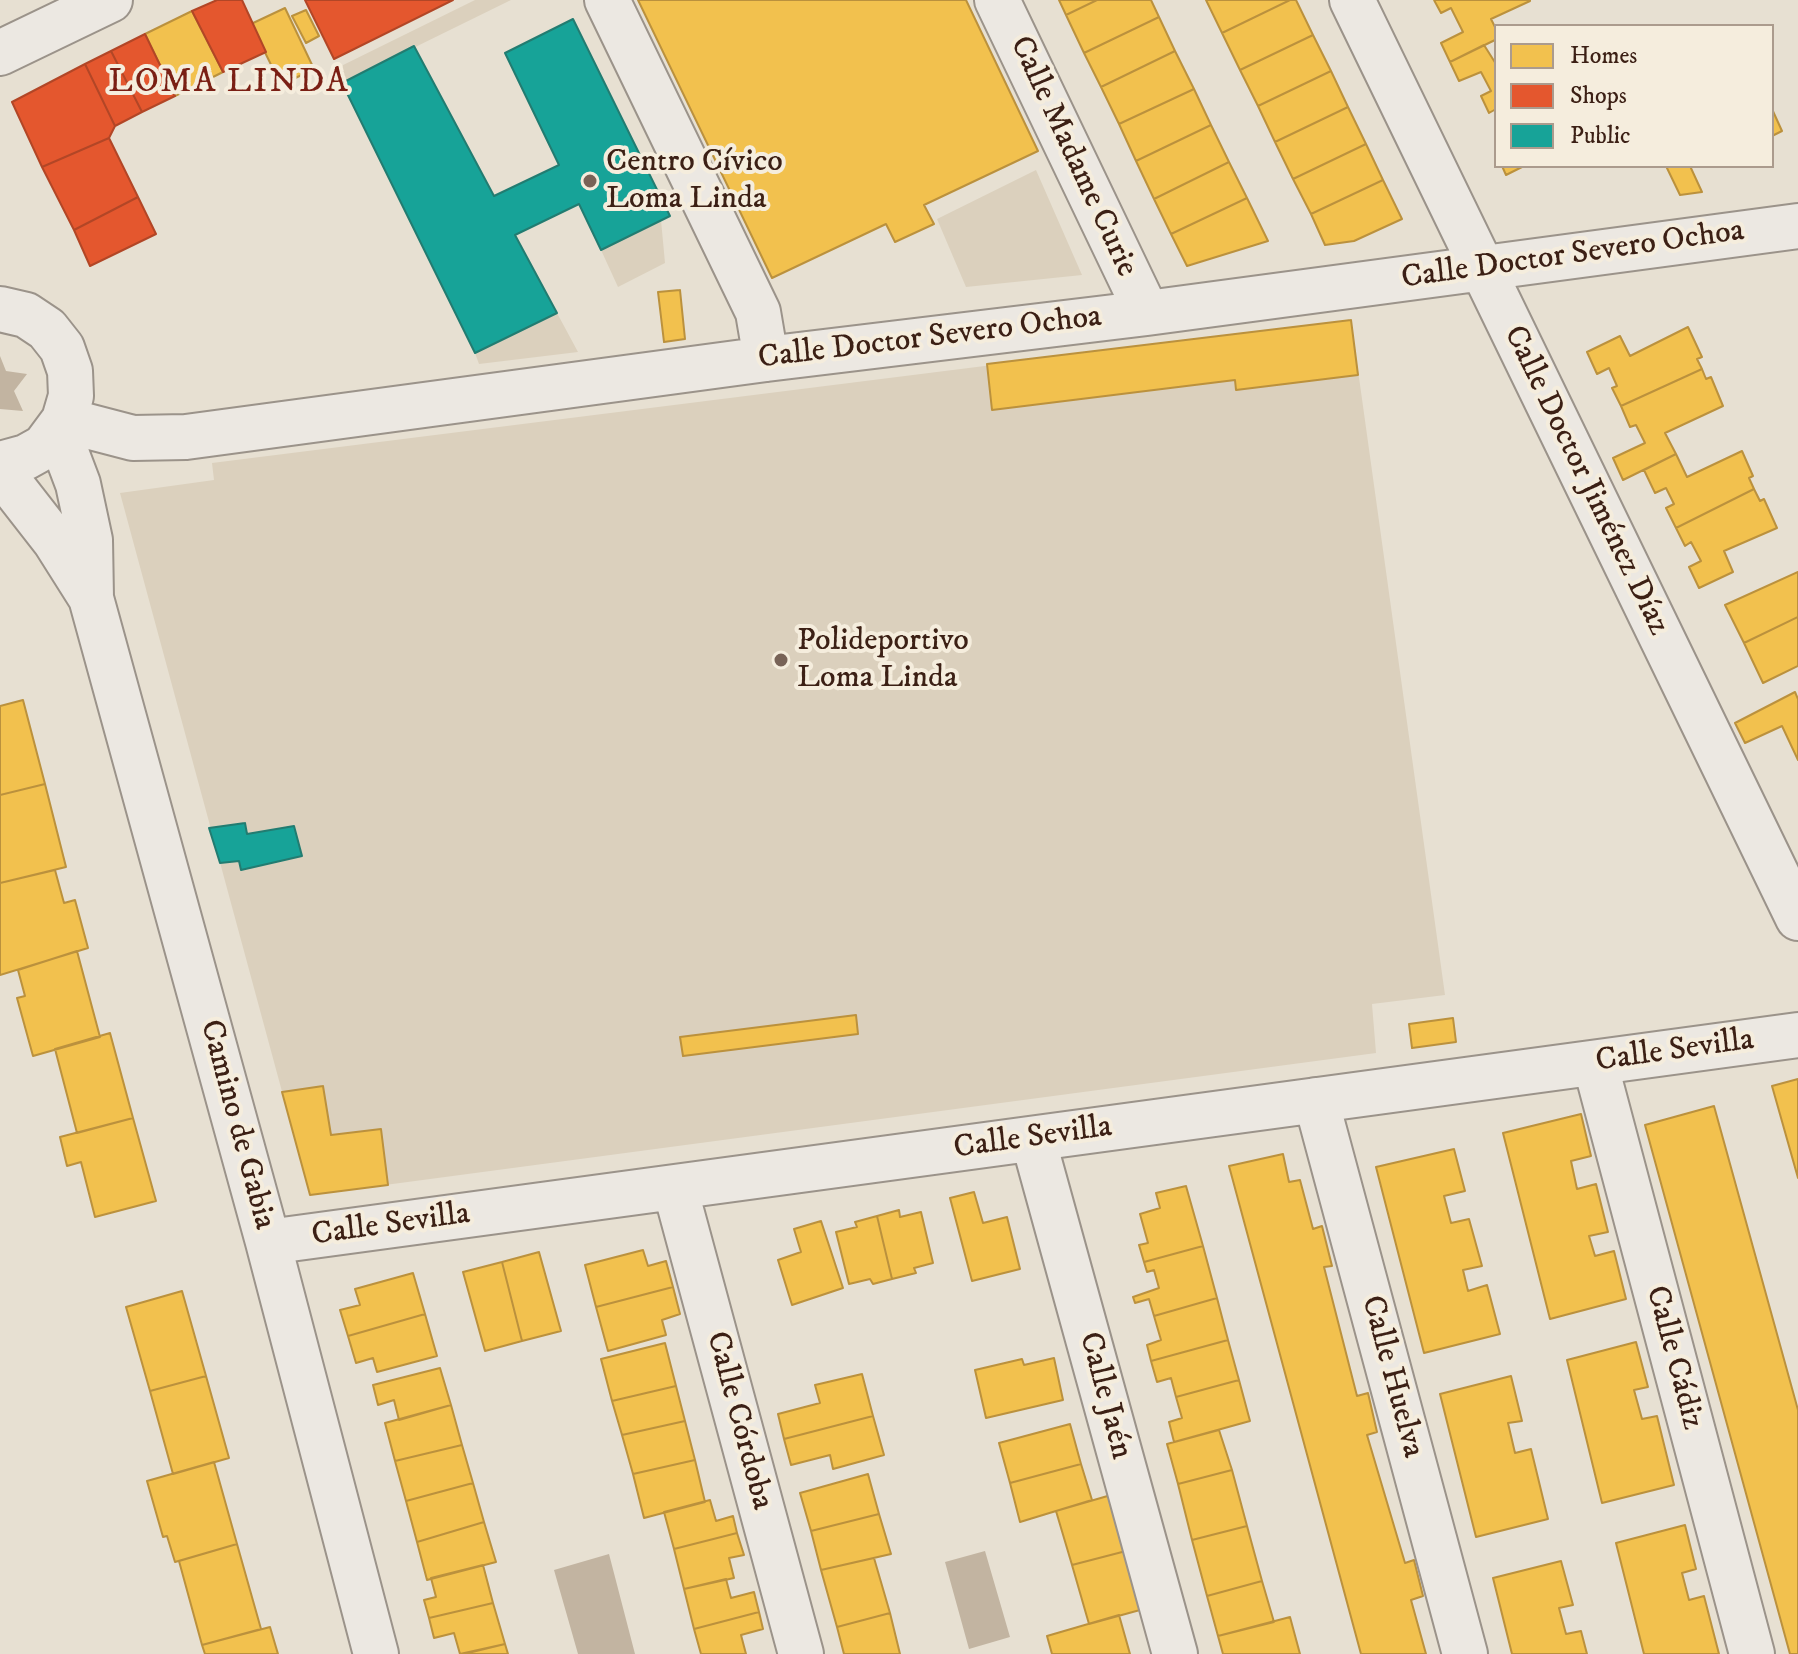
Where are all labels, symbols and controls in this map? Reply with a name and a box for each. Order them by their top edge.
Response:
legend [1494,24,1774,168]
street label: Calle Madame Curie [1000,31,1144,283]
text: Homes [1570,41,1637,71]
district label: LOMA LINDA [108,64,350,104]
text: Shops [1570,81,1627,111]
text: Public [1570,121,1630,151]
place label: Centro Cívico Loma Linda [606,144,783,219]
marker: Centro Cívico Loma Linda [581,172,599,190]
street label: Calle Doctor Severo Ochoa [1399,213,1747,299]
street label: Calle Doctor Severo Ochoa [756,299,1104,379]
street label: Calle Doctor Jiménez Díaz [1493,320,1677,642]
place label: Polideportivo Loma Linda [797,623,969,698]
marker: Polideportivo Loma Linda [772,651,790,669]
street label: Camino de Gabia [190,1016,282,1234]
street label: Calle Sevilla [1593,1022,1757,1082]
street label: Calle Sevilla [951,1109,1115,1169]
street label: Calle Sevilla [309,1196,473,1256]
street label: Calle Cádiz [1635,1282,1711,1434]
street label: Calle Huelva [1351,1292,1431,1462]
street label: Calle Córdoba [696,1328,780,1514]
street label: Calle Jaén [1069,1328,1139,1464]

